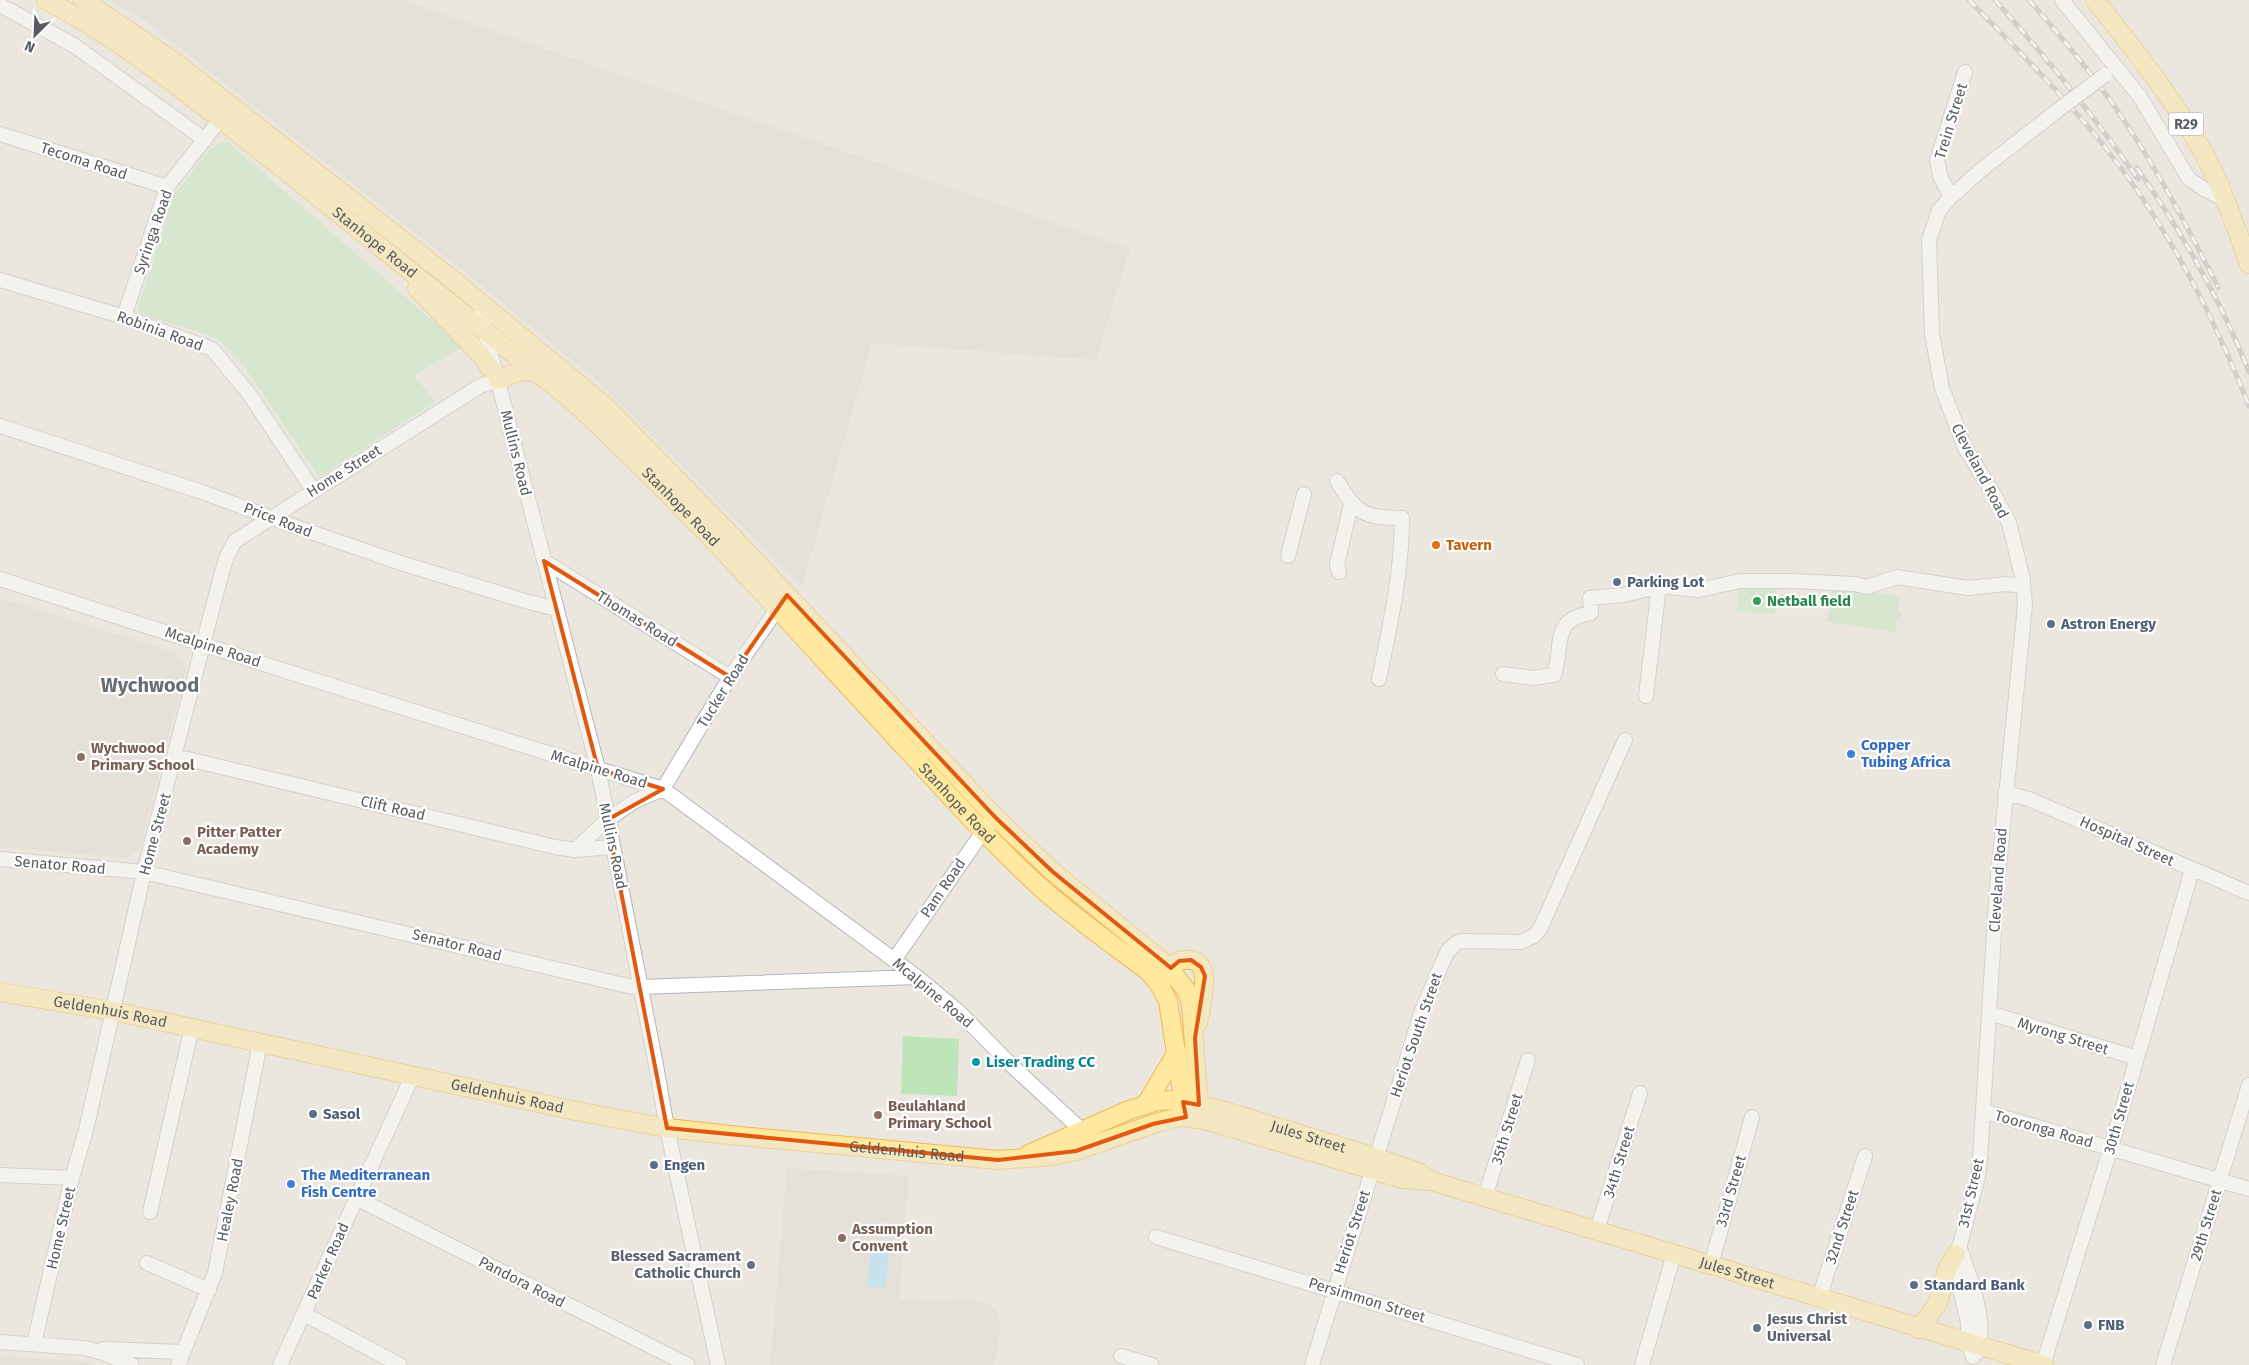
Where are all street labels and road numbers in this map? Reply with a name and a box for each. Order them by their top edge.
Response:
street label: Trein Street [1931,80,1971,161]
road number: R29 [2168,112,2204,136]
street label: Tecoma Road [38,138,130,184]
street label: Syringa Road [130,187,176,277]
street label: Stanhope Road [329,203,421,282]
street label: Robinia Road [114,307,206,355]
street label: Mullins Road [497,408,535,498]
street label: Cleveland Road [1947,420,2013,522]
street label: Home Street [303,441,385,501]
street label: Stanhope Road [638,464,723,550]
street label: Price Road [241,499,315,541]
street label: Thomas Road [593,587,681,651]
street label: Mcalpine Road [163,623,263,671]
street label: Tucker Road [693,651,753,731]
street label: Mcalpine Road [549,746,649,792]
street label: Stanhope Road [915,759,999,847]
street label: Home Street [135,790,175,877]
street label: Clift Road [359,792,427,824]
street label: Mullins Road [595,801,631,891]
street label: Hospital Street [2077,812,2178,870]
street label: Cleveland Road [1985,827,2011,933]
street label: Senator Road [14,852,106,878]
street label: Pam Road [917,855,969,921]
street label: Senator Road [410,925,504,965]
street label: Mcalpine Road [889,954,977,1032]
street label: Heriot South Street [1386,970,1446,1100]
street label: Geldenhuis Road [52,992,169,1031]
street label: Myrong Street [2015,1014,2111,1059]
street label: Geldenhuis Road [449,1075,566,1117]
street label: 30th Street [2100,1079,2138,1156]
street label: 35th Street [1488,1091,1527,1167]
street label: Tooronga Road [1993,1106,2095,1152]
street label: Jules Street [1269,1117,1349,1157]
street label: 34th Street [1600,1123,1639,1200]
street label: Geldenhuis Road [849,1137,965,1166]
street label: 33rd Street [1712,1152,1750,1229]
street label: 31st Street [1954,1156,1988,1229]
street label: Healey Road [213,1157,247,1243]
street label: Home Street [43,1184,79,1271]
street label: 29th Street [2187,1186,2226,1263]
street label: Heriot Street [1330,1187,1374,1276]
street label: 32nd Street [1822,1187,1863,1266]
street label: Parker Road [303,1220,353,1302]
street label: Pandora Road [476,1253,568,1311]
street label: Jules Street [1697,1253,1777,1293]
street label: Persimmon Street [1306,1274,1428,1326]

